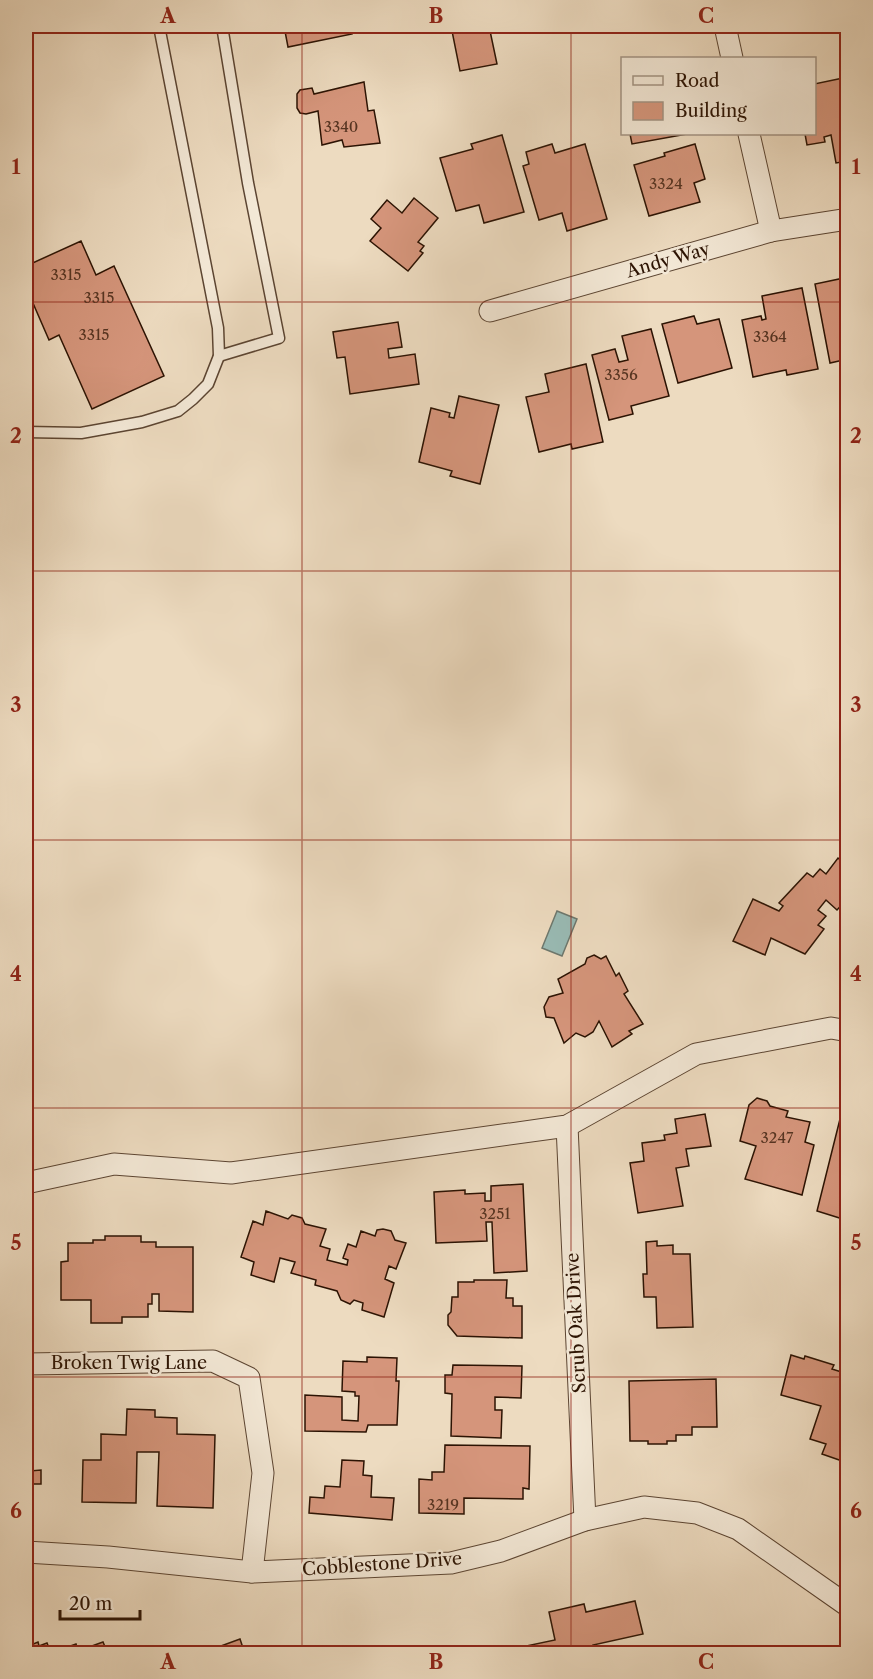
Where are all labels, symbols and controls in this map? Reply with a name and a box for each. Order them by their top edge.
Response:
text: A [159,4,176,28]
text: B [429,4,444,28]
text: C [698,4,714,28]
legend [621,57,816,135]
text: Road [675,70,720,92]
text: Building [675,100,747,122]
house number: 3340 [324,117,358,136]
text: 1 [12,155,21,179]
text: 1 [852,155,861,179]
house number: 3324 [649,174,683,193]
street label: Andy Way [623,237,713,283]
house number: 3315 [51,265,81,284]
house number: 3315 [84,288,114,307]
house number: 3315 [79,325,109,344]
house number: 3364 [753,327,787,346]
house number: 3356 [604,365,638,384]
text: 2 [10,424,22,448]
text: 2 [850,424,862,448]
text: 3 [10,693,22,717]
text: 3 [850,693,862,717]
text: 4 [10,962,22,986]
text: 4 [850,962,862,986]
house number: 3247 [761,1128,794,1147]
house number: 3251 [479,1204,511,1223]
text: 5 [10,1231,22,1255]
text: 5 [850,1231,862,1255]
street label: Scrub Oak Drive [561,1252,591,1394]
street label: Broken Twig Lane [51,1352,207,1374]
house number: 3219 [427,1495,459,1514]
text: 6 [10,1499,22,1523]
text: 6 [850,1499,862,1523]
street label: Cobblestone Drive [301,1547,463,1581]
scale bar [60,1583,140,1621]
text: 20 m [69,1593,113,1615]
text: A [159,1650,176,1674]
text: B [429,1650,444,1674]
text: C [698,1650,714,1674]

